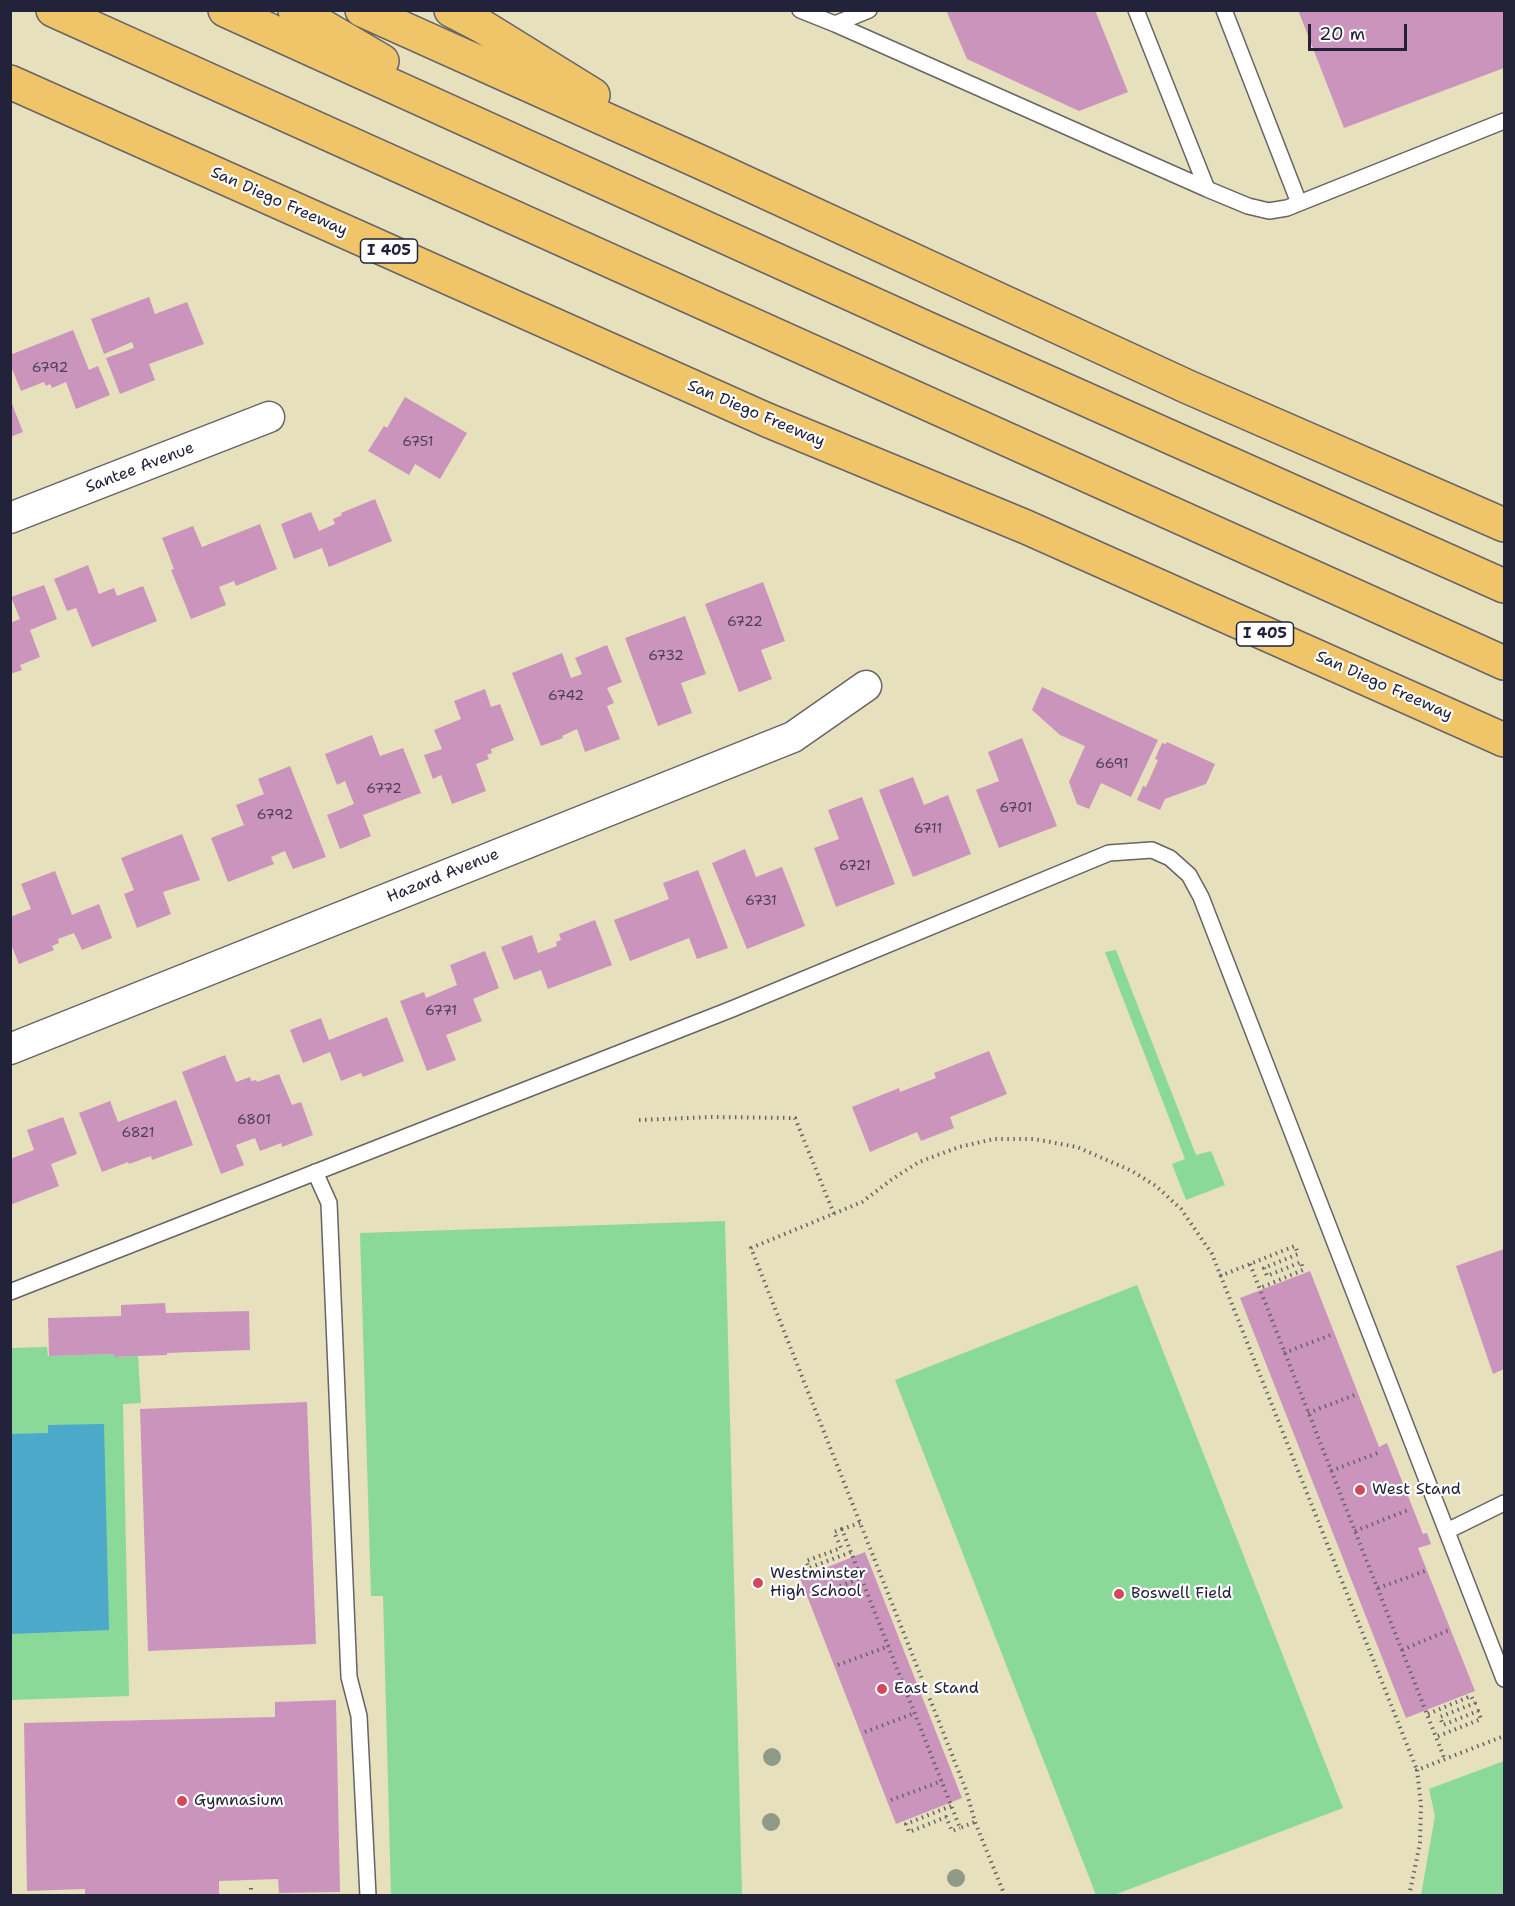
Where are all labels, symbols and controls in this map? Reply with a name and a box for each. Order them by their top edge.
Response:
scale bar [1311,12,1410,50]
text: 20 m [1319,22,1365,46]
street label: San Diego Freeway [208,163,350,241]
road number: I 405 [360,239,418,263]
house number: 6792 [32,360,68,376]
street label: San Diego Freeway [684,376,828,452]
house number: 6751 [402,434,434,450]
street label: Santee Avenue [83,438,197,498]
house number: 6722 [727,614,763,630]
road number: I 405 [1236,622,1294,646]
street label: San Diego Freeway [1313,647,1455,725]
house number: 6732 [648,648,684,664]
house number: 6742 [548,688,584,704]
house number: 6691 [1095,756,1129,772]
house number: 6772 [366,781,402,797]
house number: 6701 [1000,800,1032,816]
house number: 6792 [257,807,293,823]
house number: 6711 [914,821,942,837]
street label: Hazard Avenue [384,845,502,907]
house number: 6721 [839,858,871,874]
house number: 6731 [745,893,777,909]
house number: 6771 [425,1003,457,1019]
house number: 6801 [237,1112,271,1128]
house number: 6821 [121,1125,155,1141]
place label: West Stand [1372,1480,1461,1500]
marker: West Stand [1353,1483,1367,1497]
place label: Westminster High School [770,1564,866,1602]
marker: Westminster High School [751,1576,765,1590]
place label: Boswell Field [1131,1584,1232,1604]
marker: Boswell Field [1112,1587,1126,1601]
place label: East Stand [894,1679,979,1699]
marker: East Stand [875,1682,889,1696]
place label: Gymnasium [194,1791,284,1811]
marker: Gymnasium [175,1794,189,1808]

